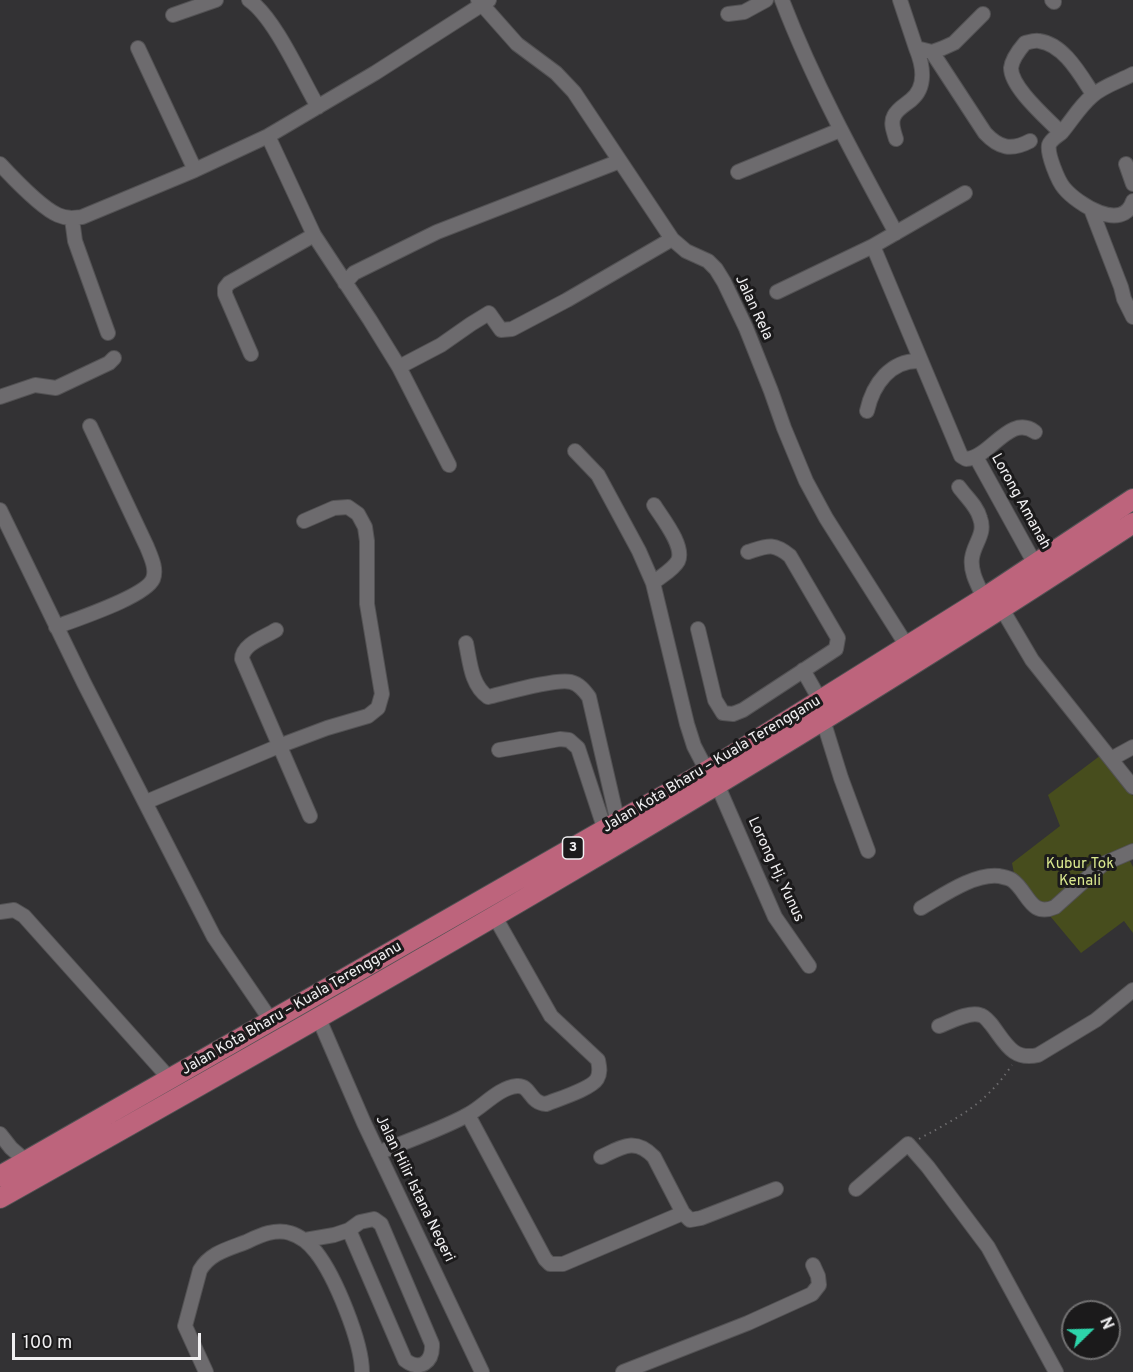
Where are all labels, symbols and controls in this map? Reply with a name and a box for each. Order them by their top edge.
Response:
street label: Jalan Rela [730,273,776,343]
street label: Lorong Amanah [986,451,1054,553]
street label: Jalan Kota Bharu – Kuala Terengganu [600,693,824,837]
street label: Lorong Hj. Yunus [743,815,807,925]
road number: 3 [562,837,584,859]
park label: Kubur Tok Kenali [1046,856,1114,891]
street label: Jalan Kota Bharu – Kuala Terengganu [179,938,405,1080]
street label: Jalan Hilir Istana Negeri [371,1113,457,1265]
north arrow [1061,1300,1121,1360]
text: N [1094,1315,1117,1333]
scale bar [15,1321,204,1359]
text: 100 m [23,1332,72,1355]

